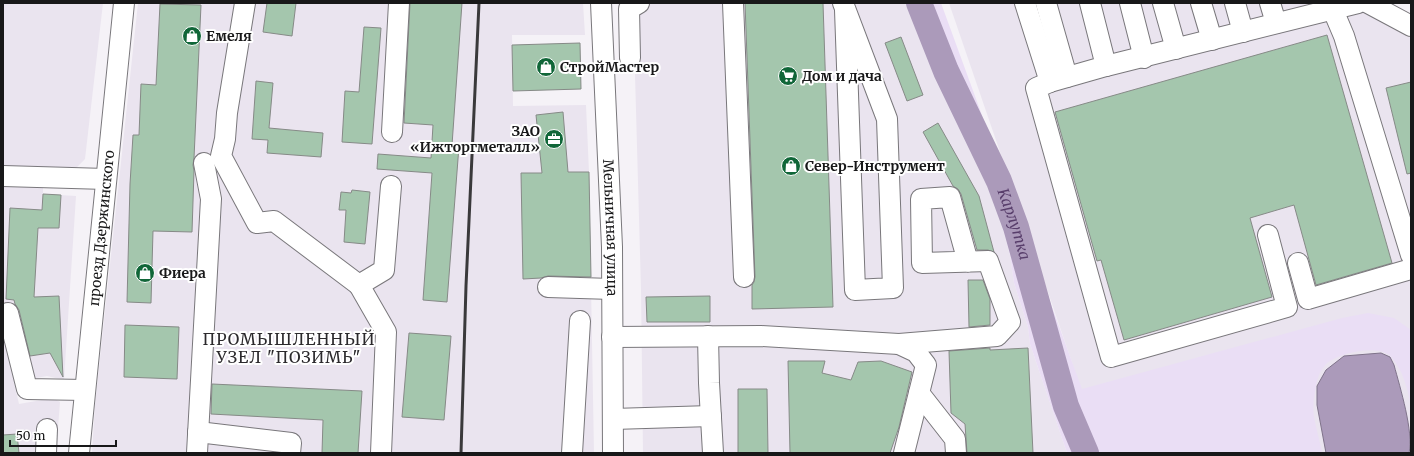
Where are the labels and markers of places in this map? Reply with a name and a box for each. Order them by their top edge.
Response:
shop icon: Емеля [181,25,203,47]
place label: Емеля [206,27,252,45]
shop icon: СтройМастер [535,56,557,78]
place label: СтройМастер [560,58,659,76]
supermarket icon: Дом и дача [777,65,799,87]
place label: Дом и дача [802,67,882,85]
place label: ЗАО «Ижторгметалл» [410,122,540,156]
office icon: ЗАО «Ижторгметалл» [543,128,565,150]
shop icon: Север-Инструмент [780,155,802,177]
place label: Север-Инструмент [805,157,945,175]
shop icon: Фиера [134,262,156,284]
place label: Фиера [159,264,206,282]

